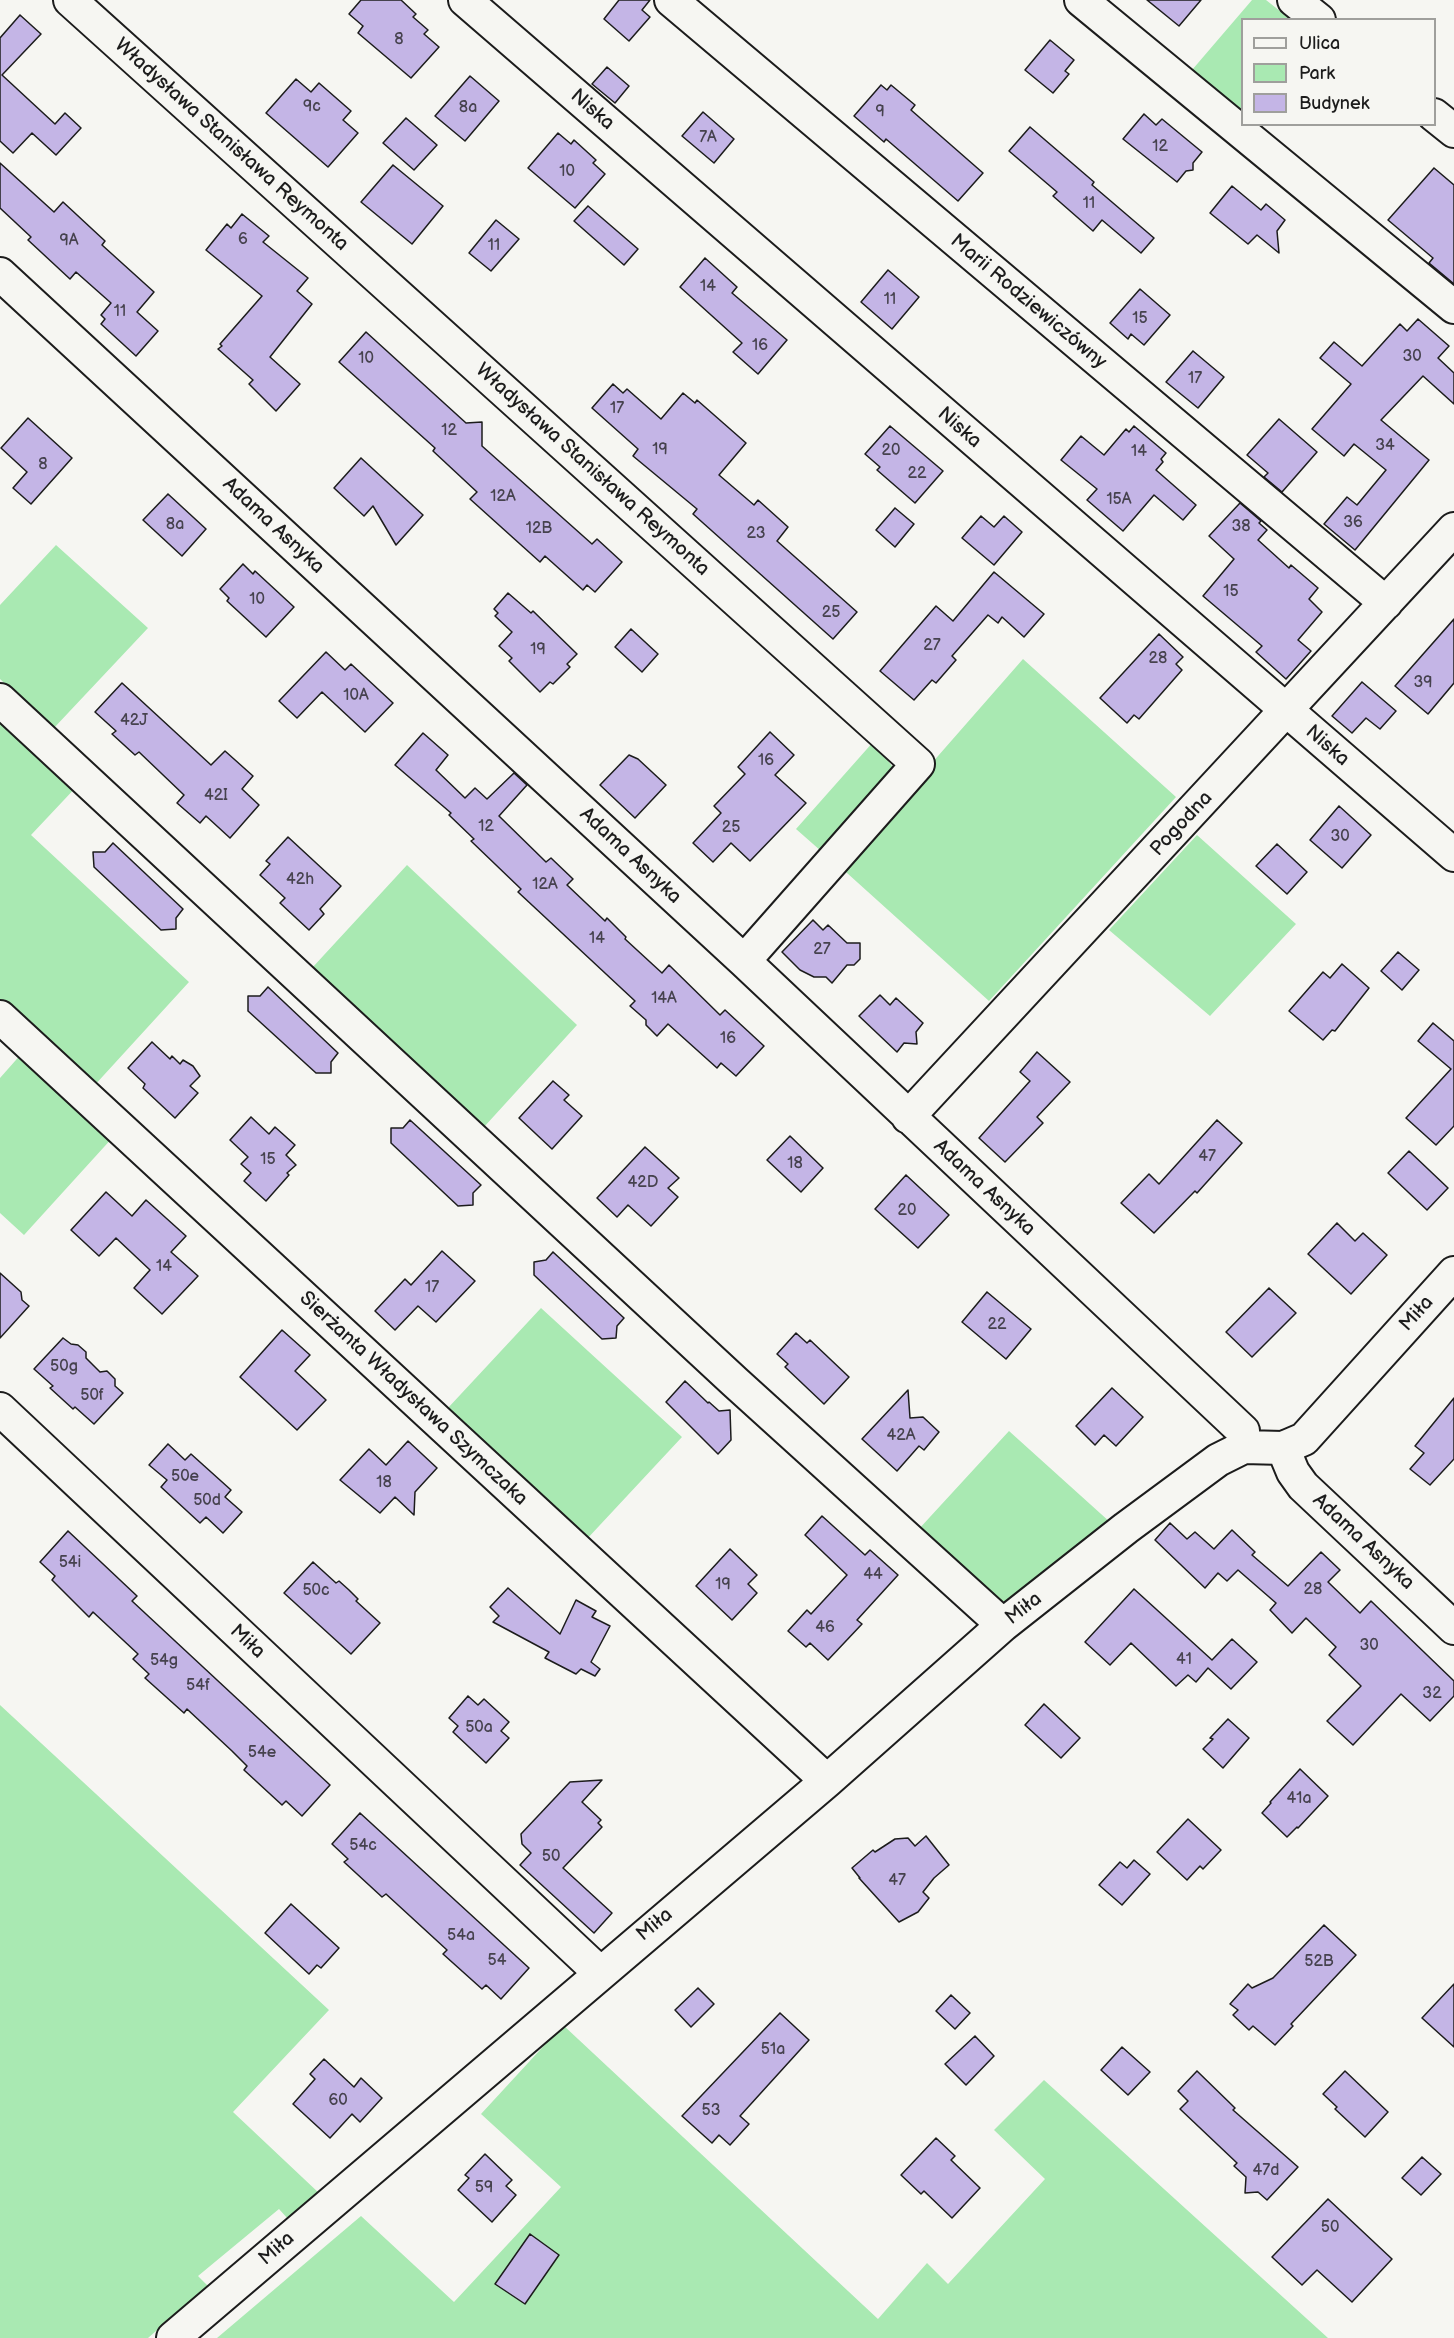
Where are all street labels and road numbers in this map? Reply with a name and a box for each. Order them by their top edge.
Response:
street label: Władysława Stanisława Reymonta [109,34,353,256]
street label: Niska [565,84,619,136]
street label: Marii Rodziewiczówny [945,230,1111,374]
street label: Władysława Stanisława Reymonta [470,359,714,581]
street label: Niska [932,402,986,454]
street label: Adama Asnyka [217,473,329,579]
street label: Niska [1300,720,1354,772]
street label: Pogodna [1146,787,1218,861]
street label: Adama Asnyka [574,803,686,909]
street label: Adama Asnyka [928,1135,1040,1241]
street label: Sierżanta Władysława Szymczaka [294,1287,532,1511]
street label: Miła [1395,1291,1439,1337]
street label: Adama Asnyka [1307,1489,1419,1595]
street label: Miła [1001,1587,1047,1631]
street label: Miła [224,1620,270,1664]
street label: Miła [632,1903,678,1947]
street label: Miła [254,2227,300,2271]

